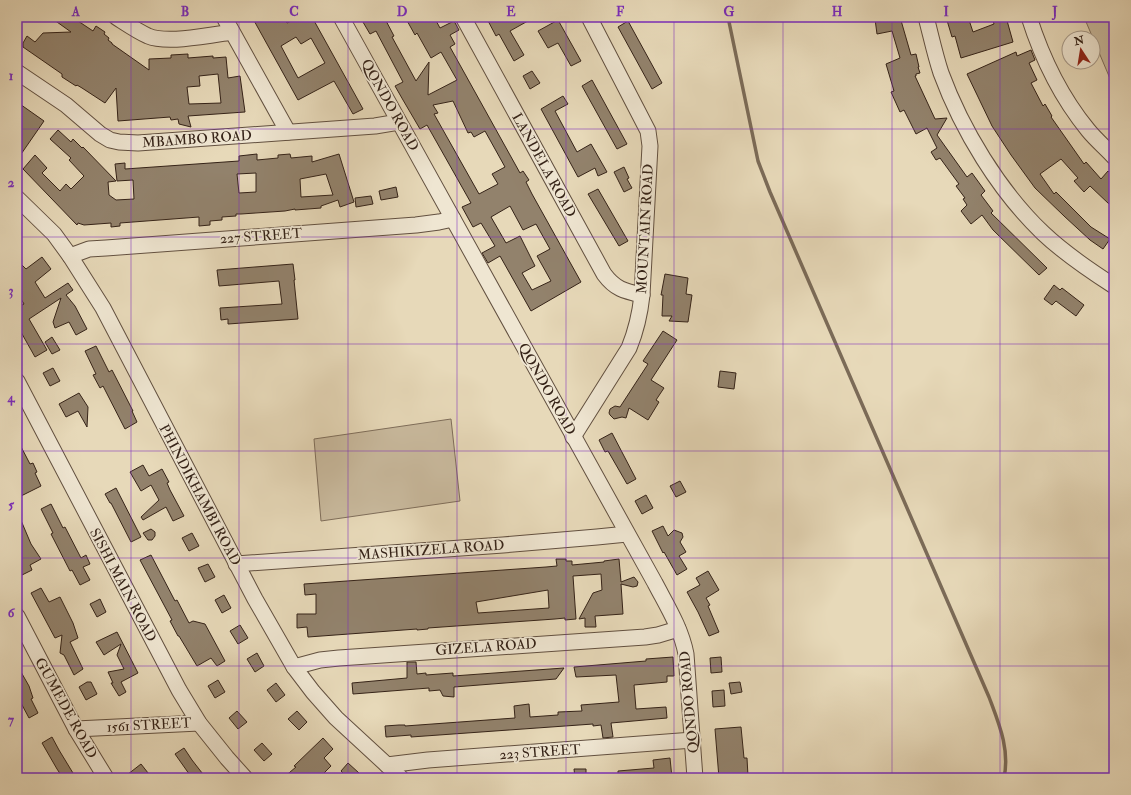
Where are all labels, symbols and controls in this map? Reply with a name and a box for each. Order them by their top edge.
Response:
text: A [71,4,81,20]
text: B [181,4,189,20]
text: C [289,4,299,20]
text: D [397,4,408,20]
text: E [506,4,516,20]
text: F [616,4,625,20]
text: G [724,4,735,20]
text: H [832,4,843,20]
text: I [943,4,949,20]
text: J [1051,4,1058,21]
north arrow [1061,30,1101,70]
text: N [1072,33,1086,48]
street label: QONDO ROAD [358,56,422,154]
text: 1 [9,68,14,84]
street label: LANDELA ROAD [508,110,580,220]
street label: MBAMBO ROAD [142,127,252,151]
street label: MOUNTAIN ROAD [633,163,657,295]
text: 2 [8,175,15,191]
street label: 227 STREET [219,225,303,247]
text: 3 [9,283,14,299]
street label: QONDO ROAD [515,340,579,438]
text: 4 [6,390,15,406]
street label: PHINDIKHAMBI ROAD [156,421,244,569]
text: 5 [8,497,14,513]
street label: SISHI MAIN ROAD [86,525,160,645]
street label: MASHIKIZELA ROAD [357,536,505,564]
text: 6 [8,605,16,621]
street label: GIZELA ROAD [435,635,537,659]
street label: QONDO ROAD [676,650,702,754]
street label: GUMEDE ROAD [31,655,101,761]
text: 7 [8,712,15,728]
street label: 1561 STREET [106,714,192,736]
street label: 223 STREET [499,741,582,763]

